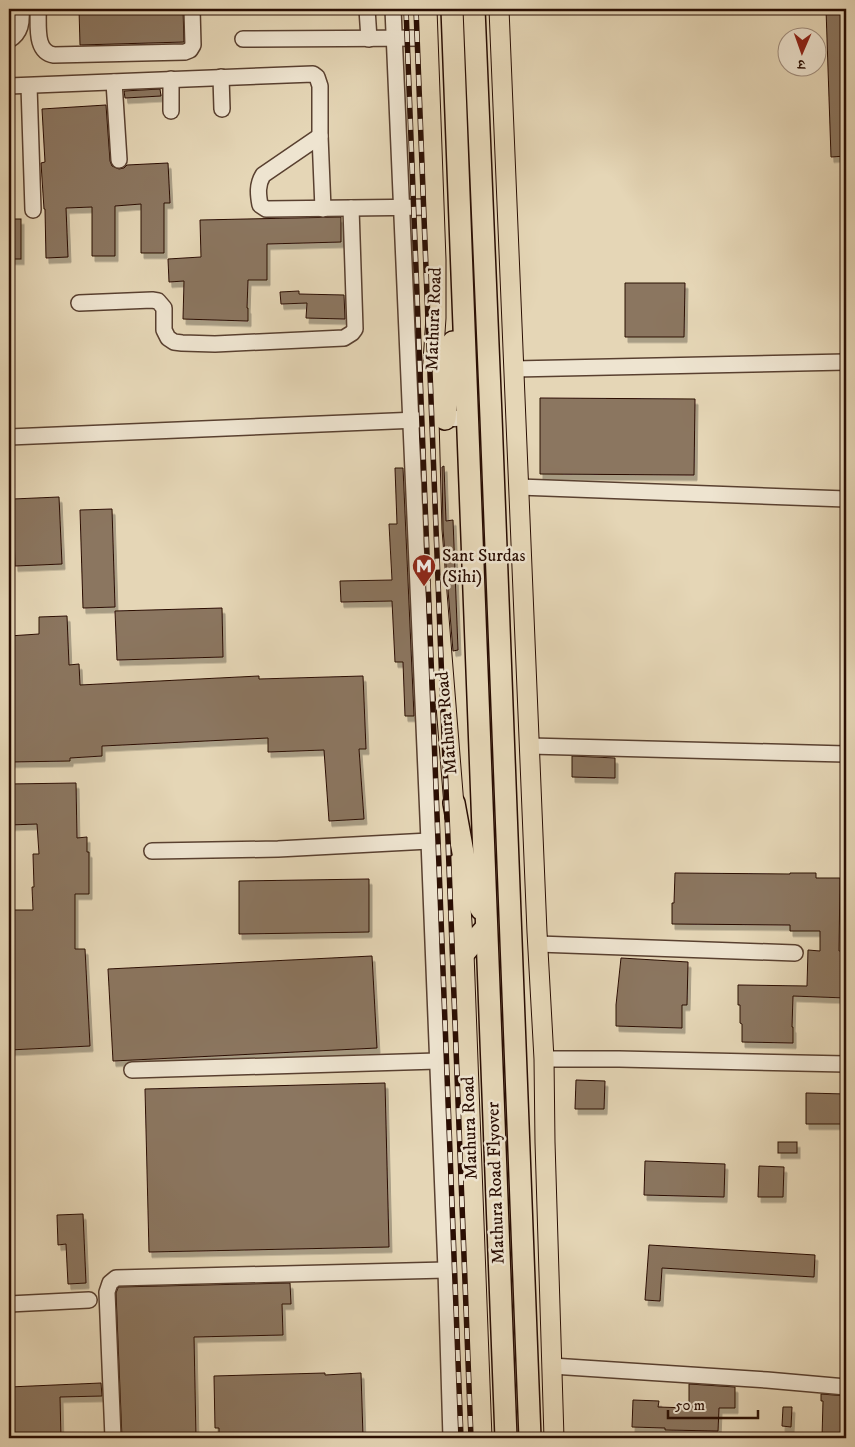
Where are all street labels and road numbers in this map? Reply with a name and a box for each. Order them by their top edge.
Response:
street label: Mathura Road [421,267,447,371]
street label: Mathura Road [432,671,462,775]
street label: Mathura Road [457,1076,483,1180]
street label: Mathura Road Flyover [482,1101,510,1265]

